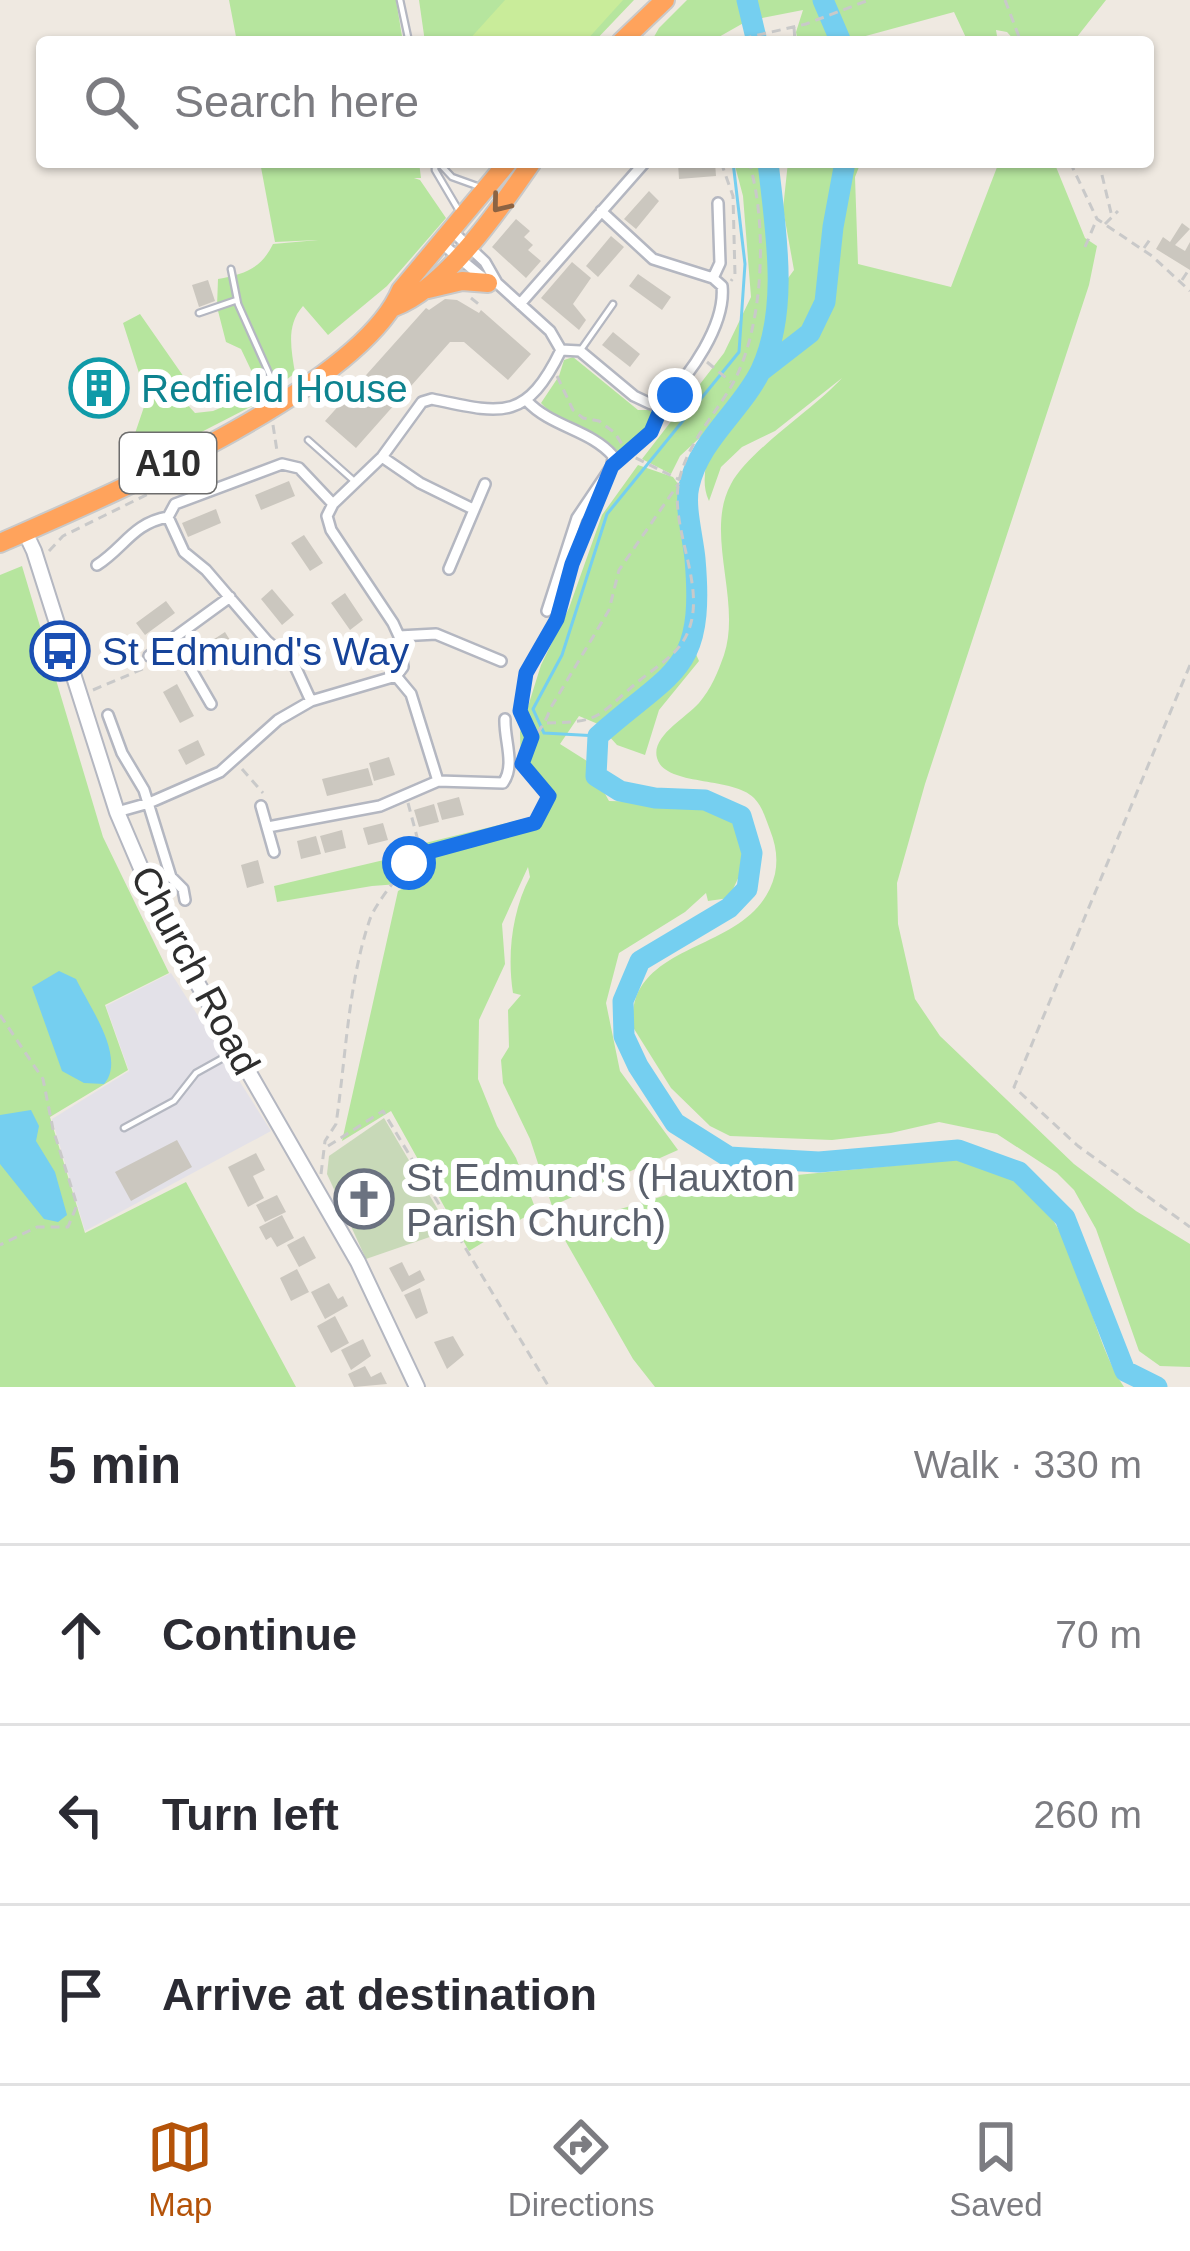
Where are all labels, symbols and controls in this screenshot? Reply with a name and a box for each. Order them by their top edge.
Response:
search box [36,36,1154,168]
icon: search [78,69,144,135]
text: Search here [174,76,419,127]
one-way arrow [493,190,514,212]
building icon: Redfield House [68,357,130,419]
place label: Redfield House [141,367,408,410]
route end [648,368,702,422]
road number: A10 [120,433,216,493]
bus stop icon: St Edmund's Way [29,620,91,682]
place label: St Edmund's Way [102,630,410,673]
route start [382,836,436,890]
street label: Church Road [123,859,268,1082]
place label: St Edmund's (Hauxton Parish Church) [406,1156,795,1244]
church icon: St Edmund's (Hauxton Parish Church) [333,1168,395,1230]
text: 5 min [48,1437,181,1494]
text: Walk · 330 m [914,1443,1142,1486]
icon: ahead [48,1602,114,1668]
text: Continue [162,1609,357,1660]
text: 70 m [1055,1613,1142,1656]
icon: left [48,1782,114,1848]
text: Turn left [162,1789,339,1840]
text: 260 m [1034,1793,1142,1836]
icon: arrive [48,1962,114,2028]
text: Arrive at destination [162,1969,597,2020]
tab: Map [147,2114,213,2224]
tab: Directions [508,2114,655,2224]
tab: Saved [949,2114,1043,2224]

